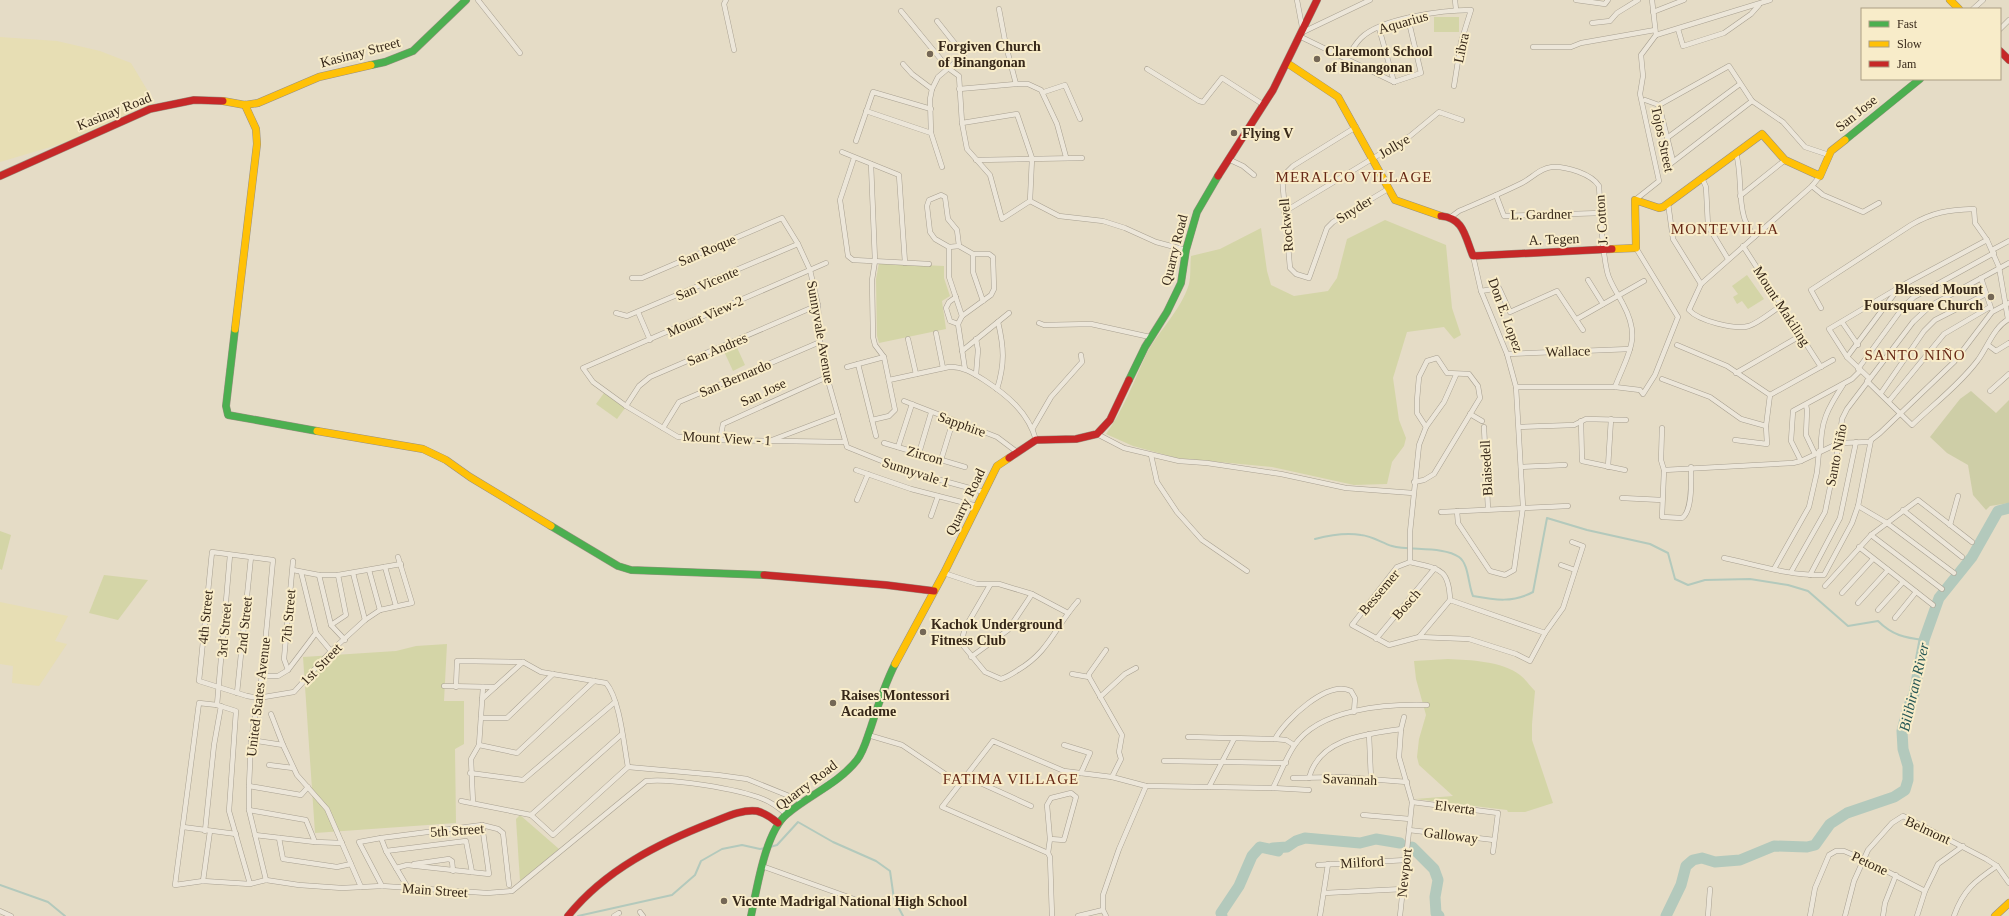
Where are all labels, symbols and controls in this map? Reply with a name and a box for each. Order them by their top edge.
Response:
street label: Aquarius [1376,8,1430,37]
legend [1861,8,2001,80]
text: Fast [1897,17,1918,31]
street label: Libra [1451,31,1472,64]
street label: Kasinay Street [319,35,402,70]
text: Slow [1897,37,1922,51]
place label: Forgiven Church of Binangonan [938,39,1041,70]
place label: Claremont School of Binangonan [1325,44,1433,75]
marker: Forgiven Church of Binangonan [925,49,935,59]
marker: Claremont School of Binangonan [1312,54,1322,64]
text: Jam [1897,57,1917,71]
street label: Kasinay Road [75,90,154,133]
street label: San Jose [1833,92,1880,135]
street label: Tojos Street [1648,105,1677,174]
place label: Flying V [1242,126,1293,141]
marker: Flying V [1229,128,1239,138]
street label: Jollye [1376,131,1412,161]
district label: MERALCO VILLAGE [1276,169,1432,185]
street label: Snyder [1333,192,1375,226]
street label: J. Cotton [1592,194,1611,246]
street label: Rockwell [1277,197,1296,252]
street label: L. Gardner [1510,206,1572,223]
street label: Quarry Road [1158,213,1191,287]
district label: MONTEVILLA [1671,221,1779,237]
street label: A. Tegen [1528,231,1580,248]
street label: San Roque [676,232,738,269]
street label: San Vicente [673,263,741,303]
street label: Mount Makiling [1750,264,1813,349]
street label: Don E. Lopez [1485,276,1526,354]
street label: Sunnyvale Avenue [804,279,837,385]
place label: Blessed Mount Foursquare Church [1864,282,1983,313]
marker: Blessed Mount Foursquare Church [1986,292,1996,302]
street label: Mount View-2 [665,293,746,340]
street label: San Andres [685,330,750,369]
street label: Wallace [1545,343,1591,360]
district label: SANTO NIÑO [1865,347,1965,363]
street label: San Bernardo [697,357,773,400]
street label: San Jose [738,375,788,410]
street label: Sapphire [936,409,988,440]
street label: Santo Niño [1823,423,1850,488]
street label: Mount View - 1 [682,429,772,448]
street label: Blaisedell [1478,440,1495,496]
street label: Zircon [905,443,945,468]
street label: Sunnyvale 1 [880,455,951,490]
street label: Quarry Road [943,466,988,538]
street label: Bessemer [1356,566,1403,618]
street label: Bosch [1389,586,1424,622]
street label: 7th Street [279,588,298,644]
street label: 4th Street [195,589,216,645]
street label: 2nd Street [234,596,255,654]
street label: 3rd Street [215,602,234,658]
place label: Kachok Underground Fitness Club [931,617,1063,648]
marker: Kachok Underground Fitness Club [918,627,928,637]
street label: United States Avenue [244,636,273,758]
street label: 1st Street [298,640,345,688]
water label: Bilibiran River [1896,641,1932,733]
place label: Raises Montessori Academe [841,688,950,719]
marker: Raises Montessori Academe [828,698,838,708]
street label: Quarry Road [773,758,840,813]
district label: FATIMA VILLAGE [943,771,1079,787]
street label: Savannah [1323,771,1377,788]
street label: Elverta [1434,798,1477,817]
street label: Belmont [1903,813,1953,847]
street label: 5th Street [430,821,485,840]
street label: Galloway [1423,825,1479,846]
street label: Newport [1394,848,1415,898]
street label: Petone [1849,849,1890,878]
street label: Milford [1340,854,1384,871]
street label: Main Street [402,881,468,900]
place label: Vicente Madrigal National High School [732,894,967,909]
marker: Vicente Madrigal National High School [719,896,729,906]

